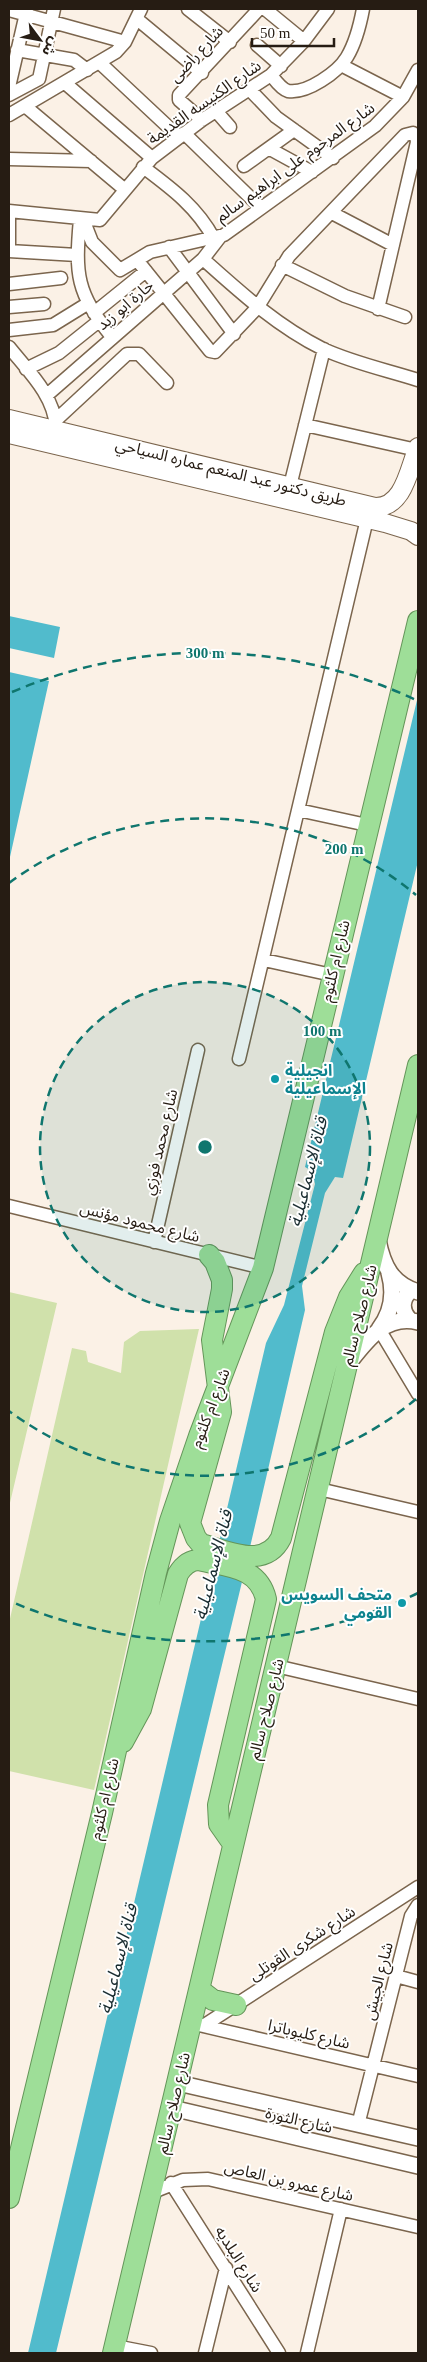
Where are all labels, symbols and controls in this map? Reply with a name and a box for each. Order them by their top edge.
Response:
north arrow [15,15,65,65]
scale bar [252,15,334,47]
street label: شارع راضى [166,22,229,88]
text: 50 m [260,25,291,41]
text: ش [39,35,62,59]
street label: شارع الكنيسه القديمة [144,57,266,151]
street label: شارع المرحوم على ابراهيم سالم [212,99,380,228]
street label: حارة ابو زيد [93,277,157,334]
street label: طريق دكتور عبد المنعم عماره السياحي [113,435,348,513]
text: 300 m [186,645,225,661]
text: 200 m [325,841,364,857]
street label: شارع ام كلثوم [317,918,357,1004]
text: 100 m [303,1023,342,1039]
place label: انجيلية الإسماعيلية [285,1061,366,1100]
marker: انجيلية الإسماعيلية [269,1073,281,1085]
street label: شارع محمد فوزي [140,1087,184,1198]
water label: قناة الإسماعيلية [285,1114,334,1229]
centre of rings [196,1138,214,1156]
street label: شارع محمود مؤنس [77,1199,202,1249]
street label: شارع صلاح سالم [338,1263,384,1368]
street label: شارع ام كلثوم [187,1366,237,1451]
water label: قناة الإسماعيلية [190,1507,239,1622]
place label: متحف السويس القومي [281,1586,392,1625]
marker: متحف السويس القومي [396,1597,408,1609]
street label: شارع صلاح سالم [245,1657,291,1762]
street label: شارع ام كلثوم [86,1756,126,1842]
water label: قناة الإسماعيلية [95,1901,144,2016]
street label: شارع شكرى القوتلى [246,1902,360,1987]
street label: شارع الجيش [360,1940,400,2023]
street label: شارع كليوباترا [265,2016,352,2056]
street label: شارع صلاح سالم [153,2051,197,2156]
street label: شارع الثورة [263,2104,334,2140]
street label: شارع عمرو بن العاص [222,2158,355,2208]
street label: شارع البلديه [209,2223,266,2297]

